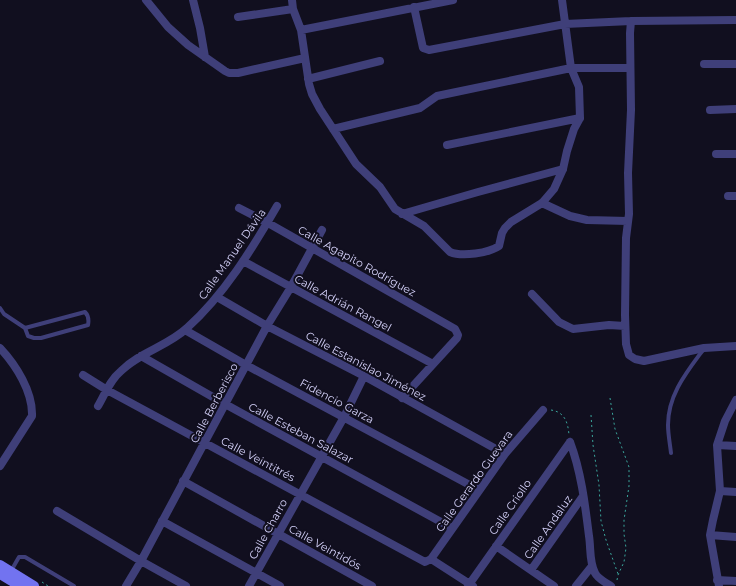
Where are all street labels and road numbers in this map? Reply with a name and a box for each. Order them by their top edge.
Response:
street label: Calle Manuel Dávila [195,206,269,302]
street label: Calle Agapito Rodríguez [296,223,419,299]
street label: Calle Adrián Rangel [292,271,394,335]
street label: Calle Estanislao Jiménez [303,328,429,404]
street label: Calle Berberisco [187,360,241,445]
street label: Fidencio Garza [298,376,376,426]
street label: Calle Esteban Salazar [246,399,356,467]
street label: Calle Gerardo Guevara [433,428,515,534]
street label: Calle Veintitrés [219,434,298,485]
street label: Calle Criollo [486,477,534,537]
street label: Calle Andaluz [521,492,575,562]
street label: Calle Charro [246,496,290,562]
street label: Calle Veintidós [286,521,364,573]

